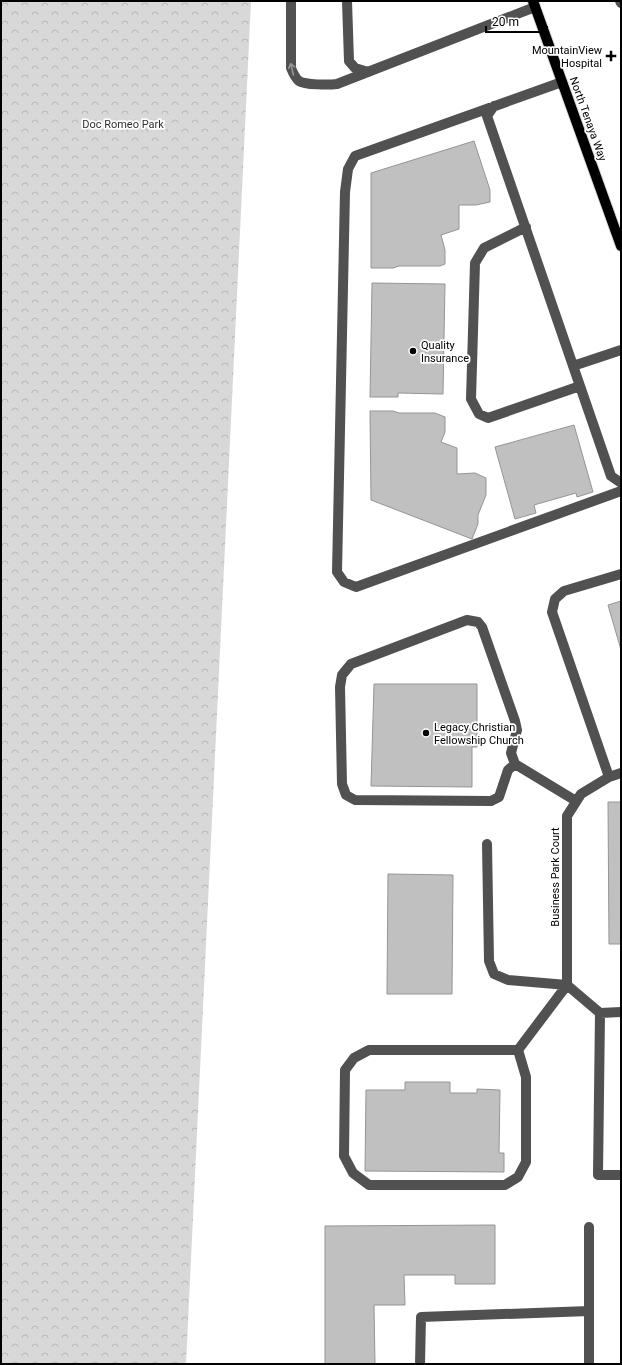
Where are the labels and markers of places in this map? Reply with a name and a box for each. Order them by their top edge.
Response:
place label: MountainView Hospital [532,44,603,70]
marker: MountainView Hospital [605,50,617,62]
place label: Quality Insurance [421,339,469,365]
marker: Quality Insurance [408,346,418,356]
place label: Legacy Christian Fellowship Church [434,721,524,747]
marker: Legacy Christian Fellowship Church [421,728,431,738]

